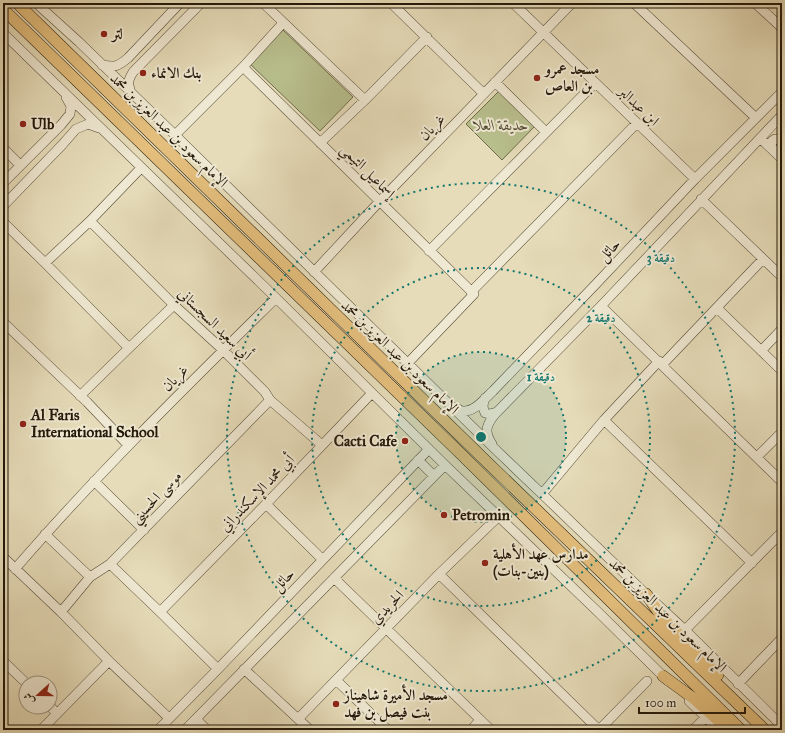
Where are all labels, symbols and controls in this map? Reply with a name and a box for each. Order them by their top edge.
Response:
place label: لتر [110,25,123,43]
marker: لتر [99,29,109,39]
place label: مسجد عمرو بن العاص [543,60,600,96]
place label: بنك الانماء [151,64,201,82]
marker: بنك الانماء [138,68,148,78]
street label: الإمام سعود بن عبد العزيز بن محمد [103,69,232,194]
marker: مسجد عمرو بن العاص [532,73,542,83]
street label: ابن عبدالبر [613,81,663,130]
street label: غريان [415,110,450,146]
place label: Ulb [31,115,55,133]
park label: حديقة العلا [472,116,529,134]
marker: Ulb [18,119,28,129]
street label: إسماعيل التيمي [333,140,400,207]
street label: حائل [594,235,626,267]
text: 3 دقيقة [647,251,675,266]
street label: أبي سعيد السجستاني [172,283,257,366]
street label: الإمام سعود بن عبد العزيز بن محمد [334,296,463,421]
text: 2 دقيقة [586,311,616,325]
street label: غريان [158,361,194,397]
text: 1 دقيقة [527,370,555,384]
place label: Al Faris International School [30,406,159,441]
marker: Al Faris International School [18,419,28,429]
centre of rings [474,430,488,444]
place label: Cacti Cafe [334,432,398,450]
marker: Cacti Cafe [400,436,410,446]
street label: أبي محمد الإسكندراني [214,449,301,537]
street label: موسى الحسيني [127,467,189,531]
place label: Petromin [452,506,511,524]
marker: Petromin [439,510,449,520]
place label: مدارس عهد الأهلية (بنين-بنات) [493,543,589,581]
street label: الإمام سعود بن عبد العزيز بن محمد [602,554,731,679]
marker: مدارس عهد الأهلية (بنين-بنات) [480,558,490,568]
street label: حائل [268,565,300,597]
street label: الحريدي [367,586,410,630]
north arrow [18,675,58,715]
place label: مسجد الأميرة شاهيناز بنت فيصل بن فهد [342,684,448,723]
scale bar [639,689,745,715]
text: ش [21,691,37,706]
text: 100 m [645,696,676,710]
marker: مسجد الأميرة شاهيناز بنت فيصل بن فهد [331,699,341,709]

